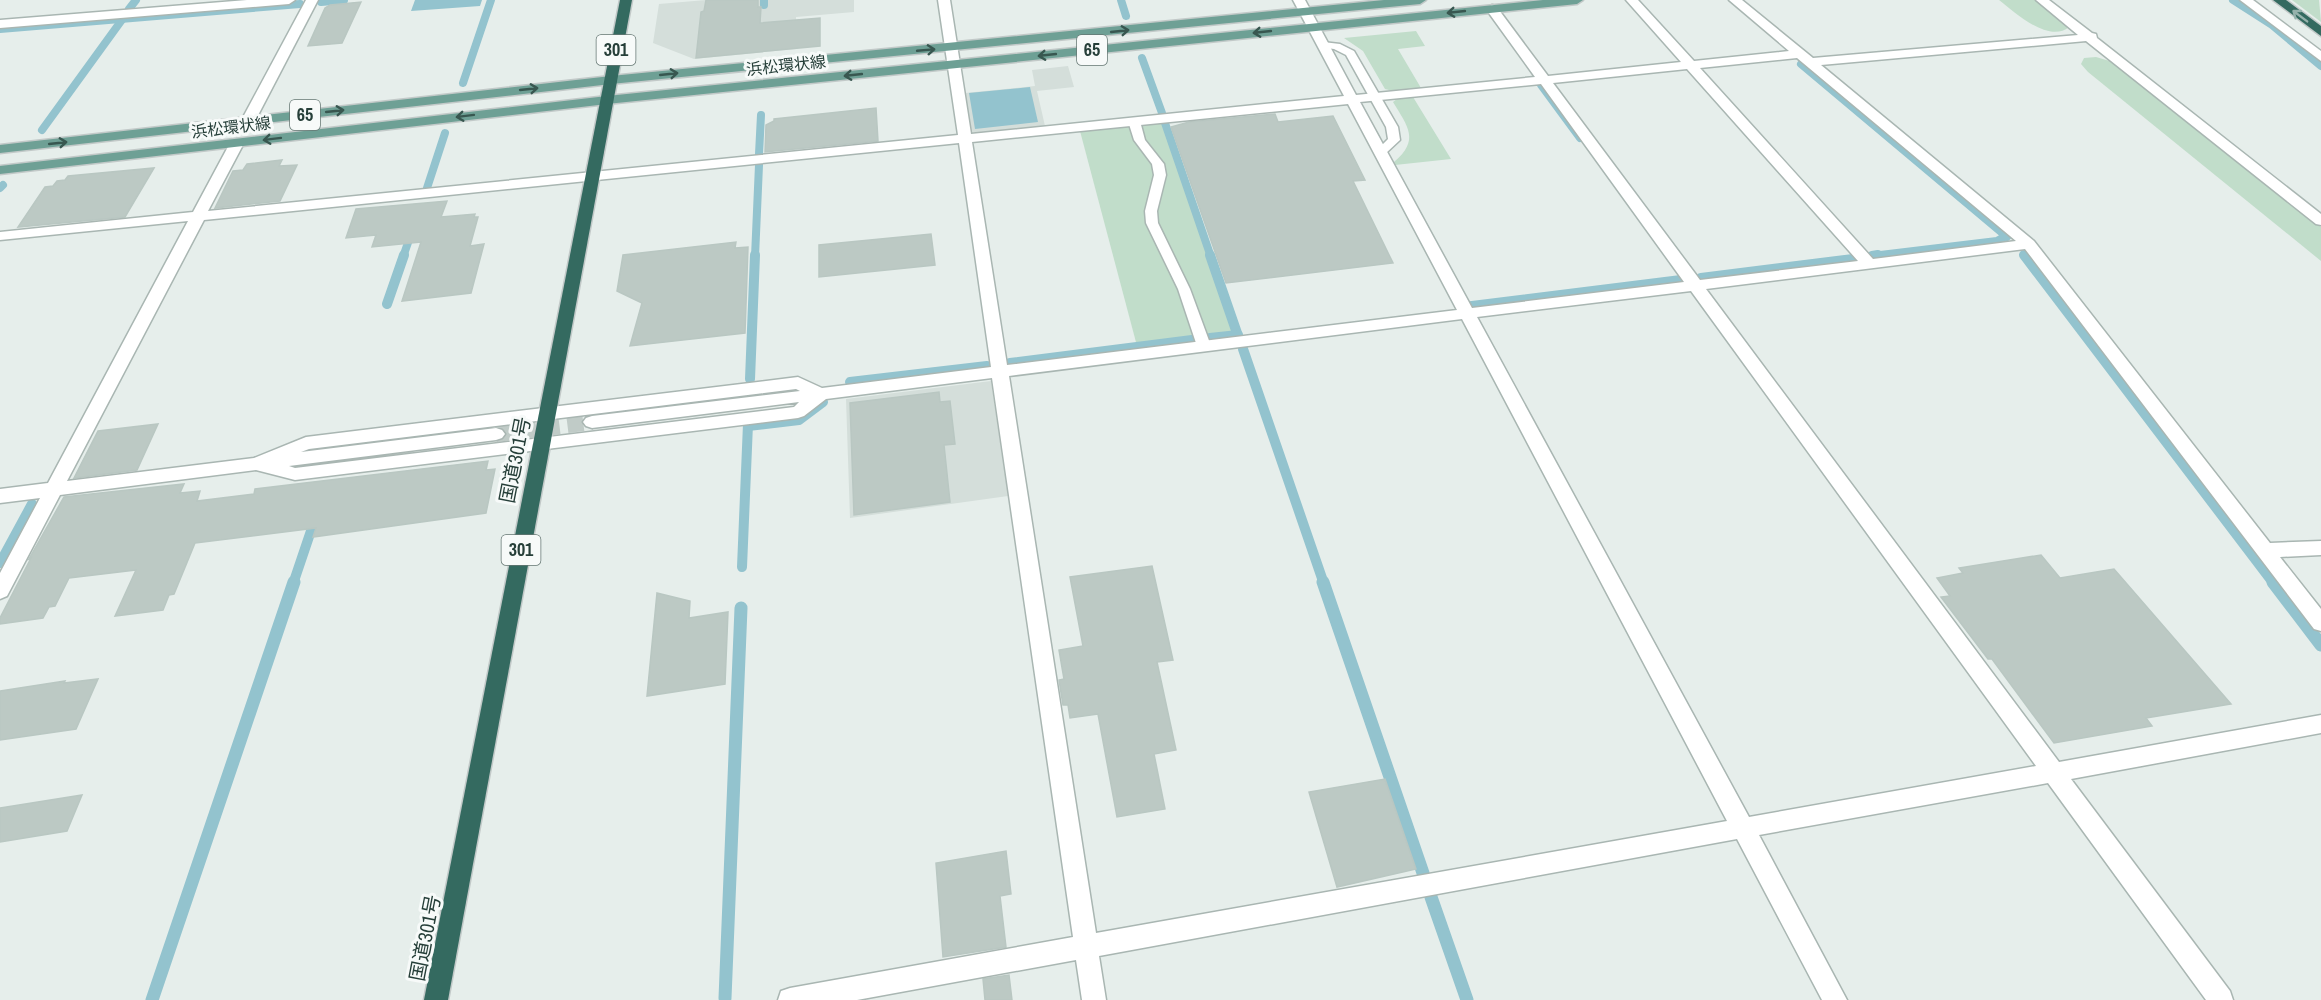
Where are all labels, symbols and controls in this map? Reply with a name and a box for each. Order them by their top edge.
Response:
one-way arrow [1446,7,1466,18]
one-way arrow [2292,10,2308,22]
one-way arrow [1109,25,1129,36]
one-way arrow [1252,27,1272,38]
road number: 301 [596,35,636,65]
road number: 65 [1077,35,1107,65]
one-way arrow [915,44,935,55]
street label: 浜松環状線 [745,50,827,80]
one-way arrow [1038,50,1057,61]
one-way arrow [658,68,678,79]
one-way arrow [844,70,863,81]
one-way arrow [519,84,539,95]
road number: 65 [290,100,320,130]
one-way arrow [325,105,345,116]
street label: 浜松環状線 [190,111,272,143]
one-way arrow [456,111,476,122]
one-way arrow [262,133,282,144]
one-way arrow [48,137,68,148]
street label: 国道301号 [493,414,536,505]
road number: 301 [502,535,540,565]
street label: 国道301号 [403,892,446,983]

